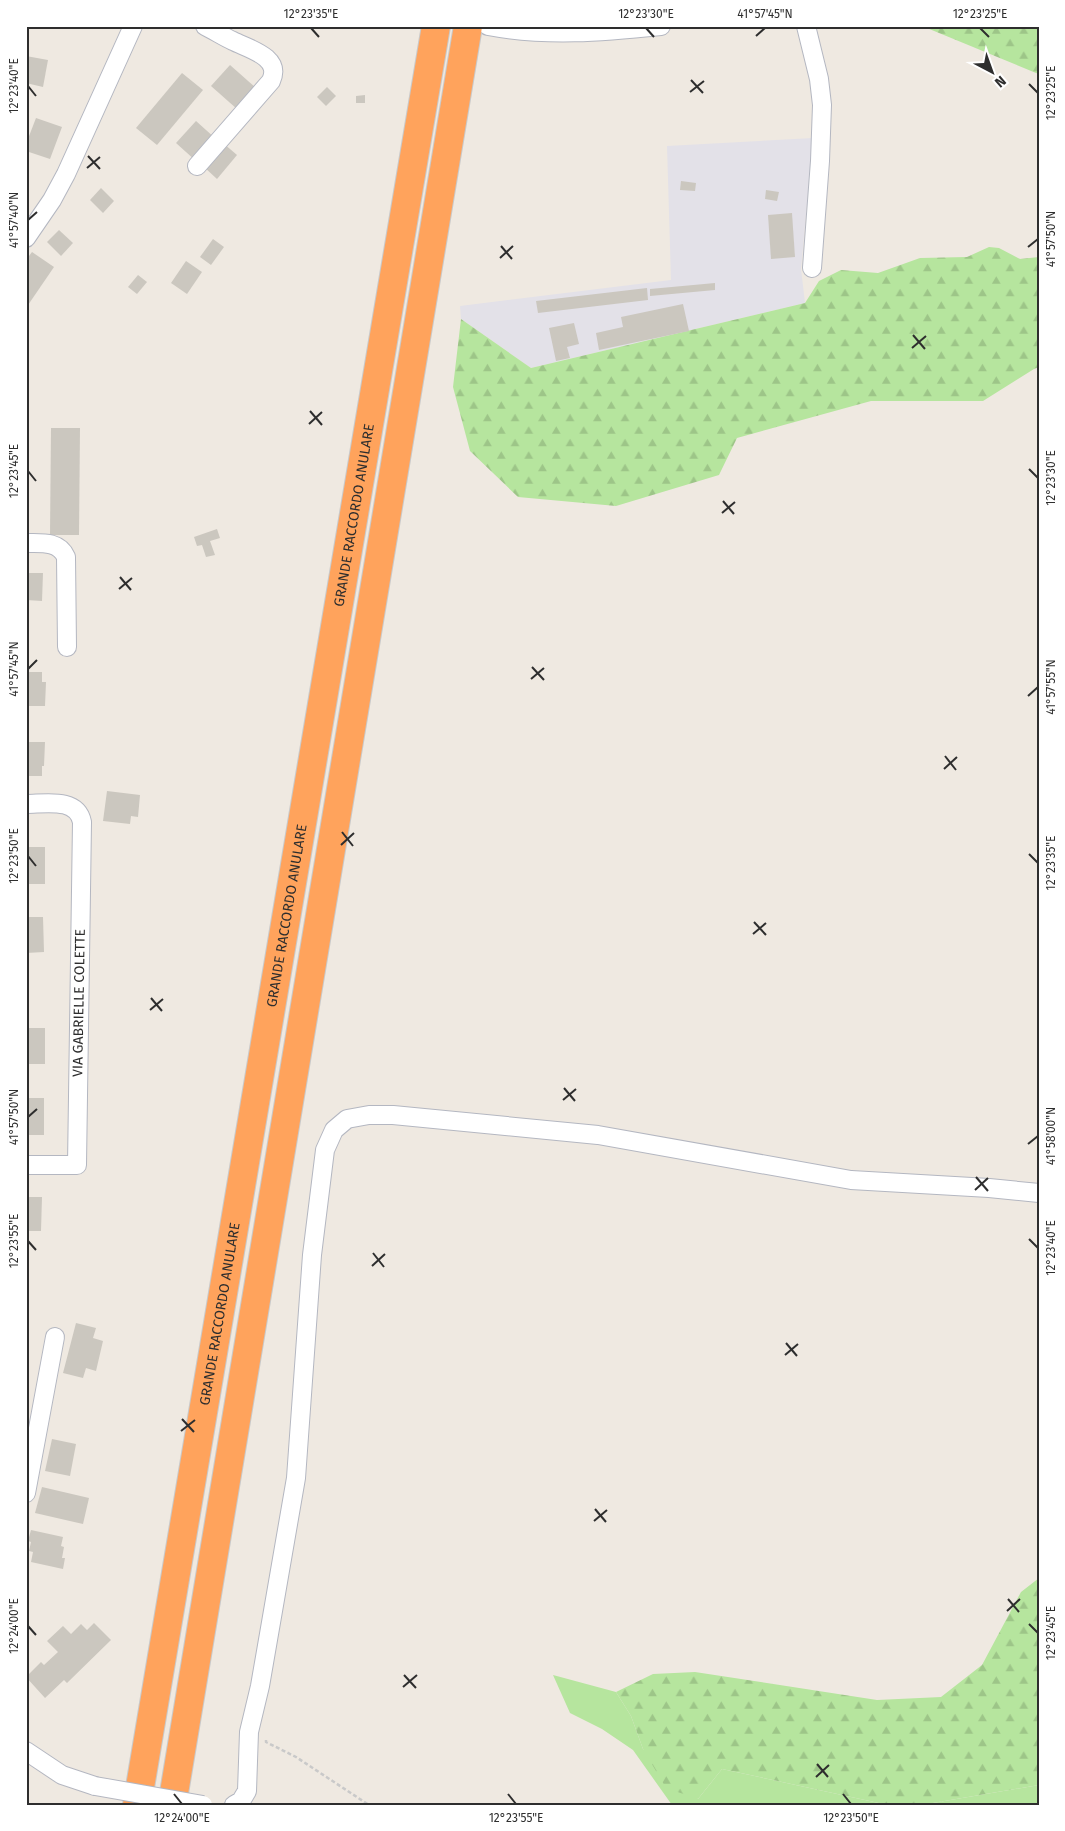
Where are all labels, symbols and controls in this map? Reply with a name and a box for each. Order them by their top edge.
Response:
text: 12°23'35"E [284,7,338,21]
text: 12°23'30"E [618,7,674,21]
text: 41°57'45"N [737,7,793,21]
text: 12°23'25"E [953,7,1007,21]
north arrow [968,48,1018,98]
text: 12°23'40"E [7,58,21,114]
text: 12°23'25"E [1044,66,1058,120]
text: N [991,72,1009,91]
text: 41°57'40"N [7,192,21,248]
text: 41°57'50"N [1044,211,1058,267]
street label: GRANDE RACCORDO ANULARE [330,422,378,608]
text: 12°23'45"E [7,444,21,498]
text: 12°23'30"E [1044,450,1058,506]
text: 41°57'45"N [7,641,21,697]
text: 41°57'55"N [1044,659,1058,715]
street label: GRANDE RACCORDO ANULARE [263,823,310,1008]
text: 12°23'50"E [7,828,21,884]
text: 12°23'35"E [1044,836,1058,890]
street label: VIA GABRIELLE COLETTE [69,929,89,1077]
text: 41°57'50"N [7,1089,21,1145]
text: 41°58'00"N [1044,1107,1058,1165]
text: 12°23'55"E [7,1214,21,1268]
text: 12°23'40"E [1044,1220,1058,1276]
street label: GRANDE RACCORDO ANULARE [196,1221,243,1407]
text: 12°24'00"E [7,1598,21,1654]
text: 12°23'45"E [1044,1606,1058,1660]
text: 12°24'00"E [154,1811,210,1825]
text: 12°23'55"E [489,1811,543,1825]
text: 12°23'50"E [823,1811,879,1825]

